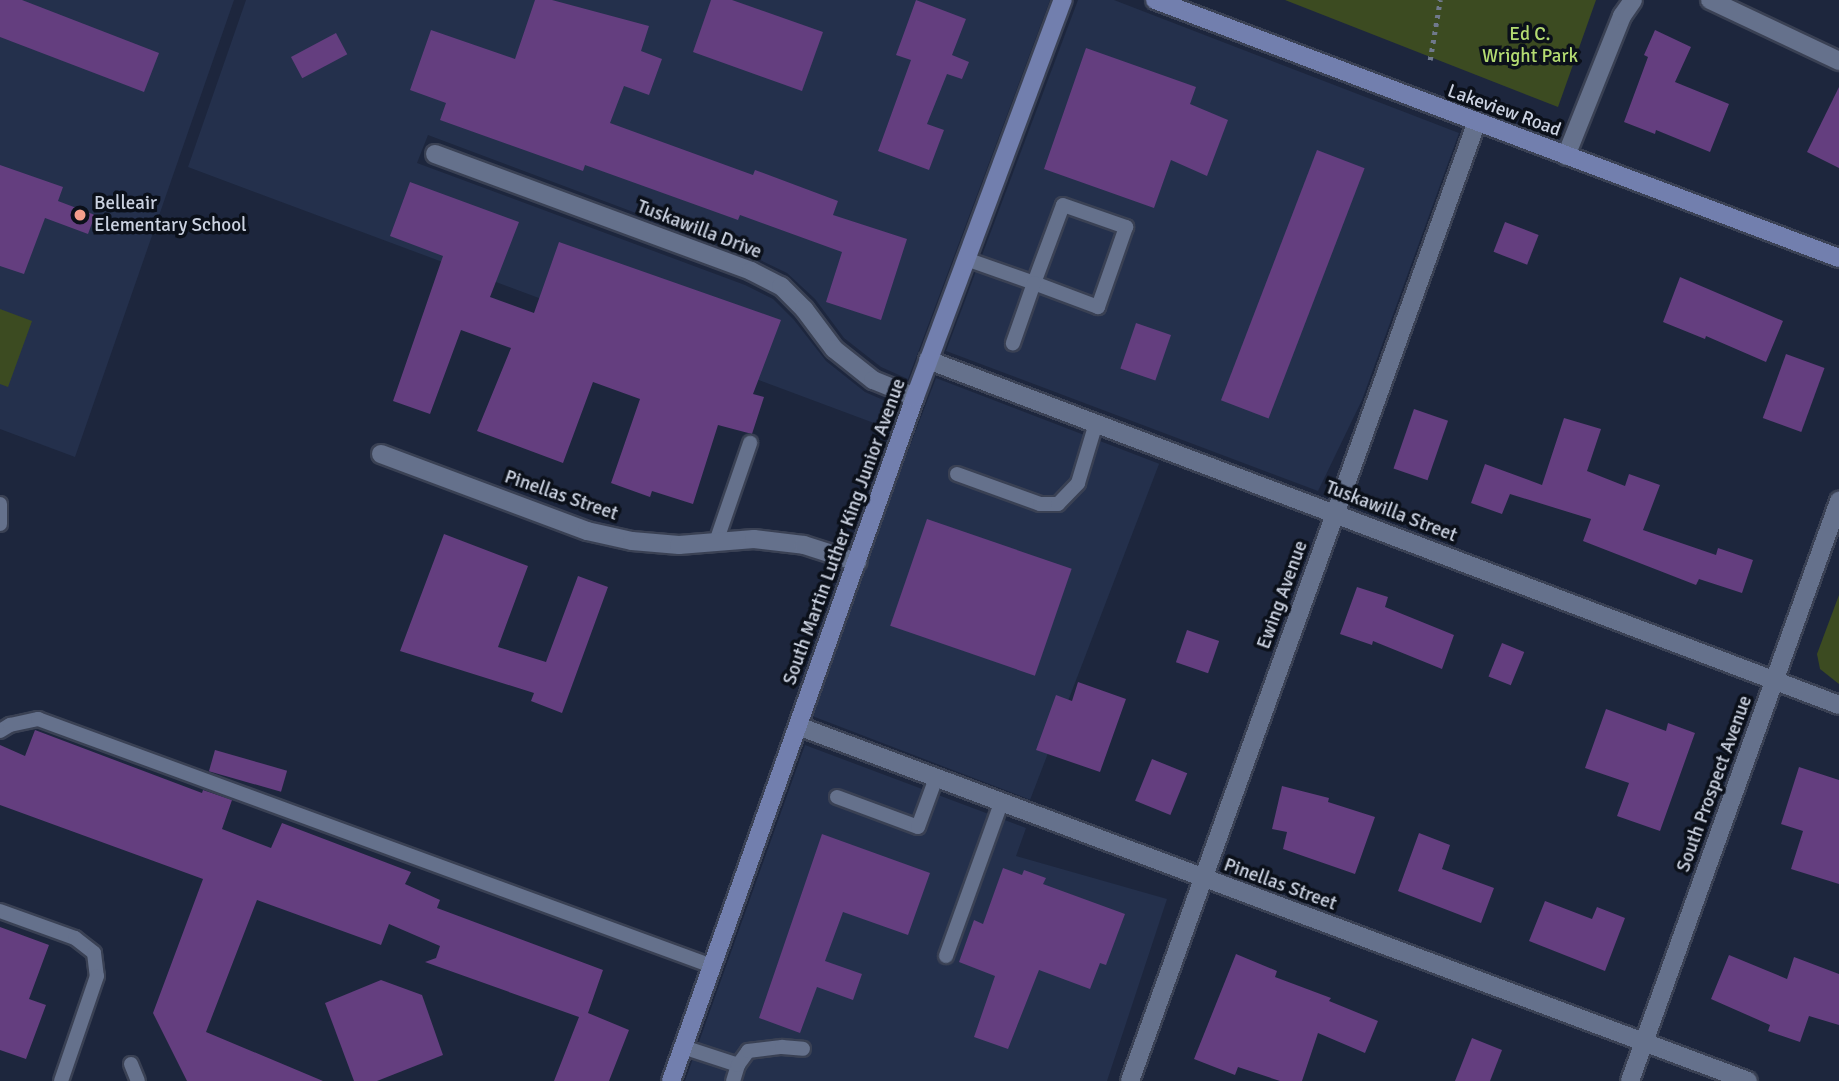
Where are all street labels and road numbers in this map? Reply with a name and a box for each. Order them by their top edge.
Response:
street label: Lakeview Road [1444,80,1564,142]
street label: Tuskawilla Drive [633,196,765,264]
street label: South Martin Luther King Junior Avenue [779,376,911,688]
street label: Pinellas Street [501,466,621,526]
street label: Tuskawilla Street [1322,476,1460,548]
street label: Ewing Avenue [1253,538,1313,652]
street label: South Prospect Avenue [1672,693,1758,875]
street label: Pinellas Street [1220,854,1340,916]

